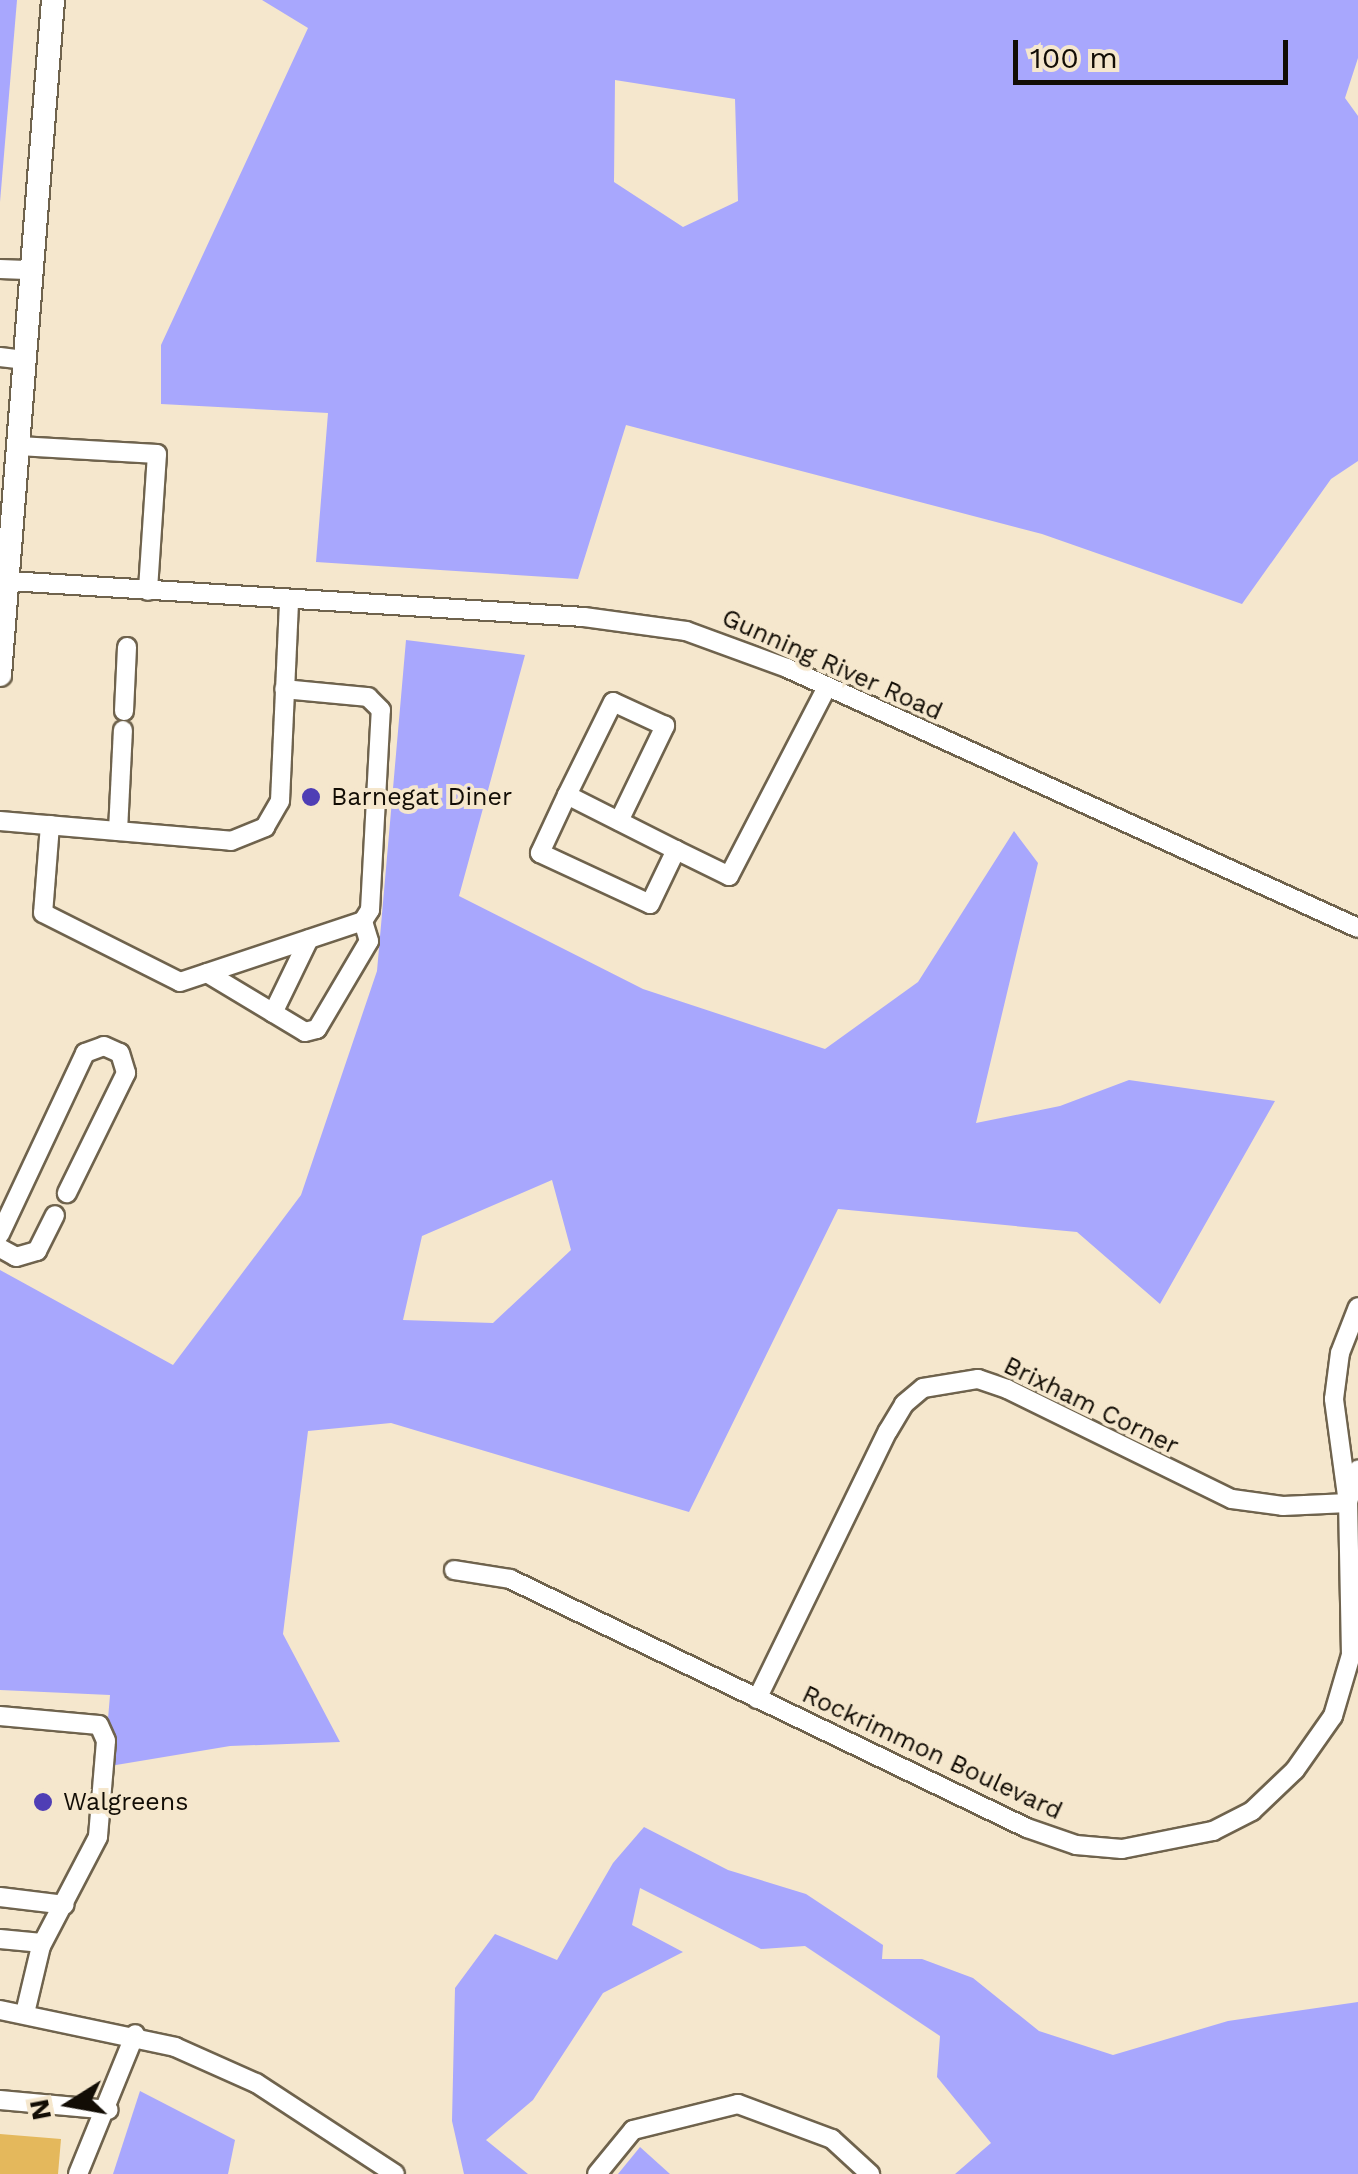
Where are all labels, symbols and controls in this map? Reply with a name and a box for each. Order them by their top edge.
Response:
scale bar [1018,20,1293,82]
text: 100 m [1030,40,1118,75]
street label: Gunning River Road [717,603,947,727]
place label: Barnegat Diner [331,782,512,812]
marker: Barnegat Diner [300,786,322,808]
street label: Brixham Corner [999,1351,1183,1461]
street label: Rockrimmon Boulevard [797,1679,1067,1827]
place label: Walgreens [63,1787,188,1817]
marker: Walgreens [32,1791,54,1813]
north arrow [20,2054,120,2154]
text: N [22,2096,58,2123]

